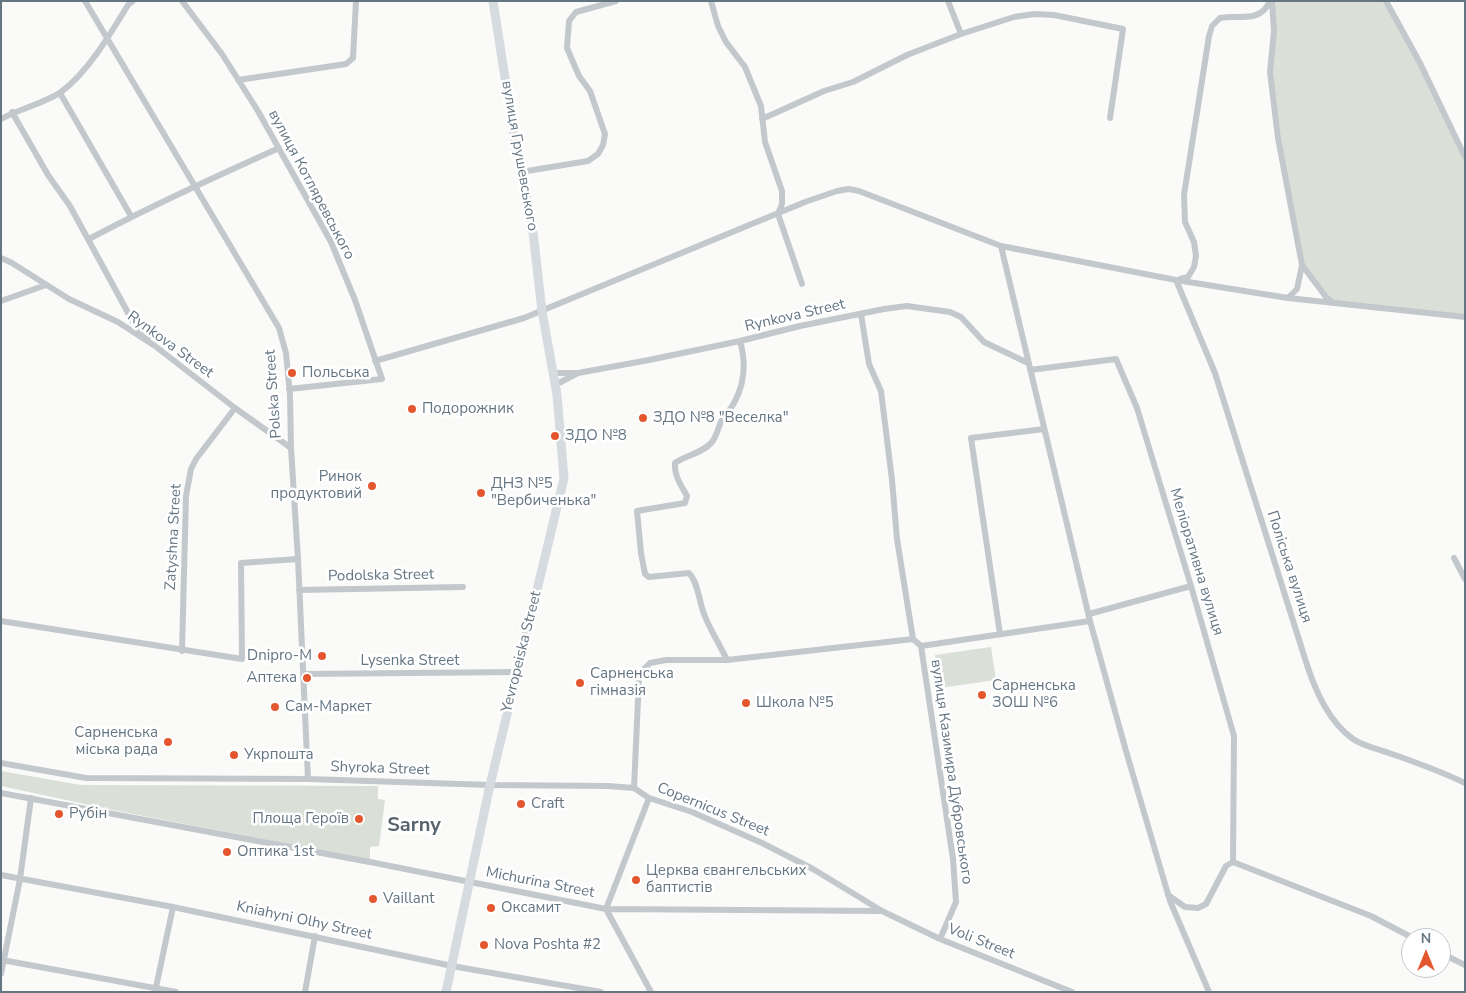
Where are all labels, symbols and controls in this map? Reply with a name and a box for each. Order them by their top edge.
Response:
street label: вулиця Грушевського [497,79,541,233]
street label: вулиця Котляревського [264,107,358,263]
street label: Rynkova Street [743,296,847,336]
street label: Rynkova Street [123,308,217,382]
street label: Polska Street [262,349,286,439]
place label: Польська [302,364,369,382]
marker: Польська [286,367,298,379]
place label: Подорожник [422,400,514,418]
marker: Подорожник [406,403,418,415]
place label: ЗДО №8 "Веселка" [653,409,789,427]
marker: ЗДО №8 "Веселка" [637,412,649,424]
place label: ЗДО №8 [565,427,627,445]
marker: ЗДО №8 [549,430,561,442]
place label: Ринок продуктовий [270,468,362,503]
place label: ДНЗ №5 "Вербиченька" [491,475,596,510]
marker: Ринок продуктовий [366,480,378,492]
street label: Zatyshna Street [162,483,186,591]
street label: Меліоративна вулиця [1165,486,1227,638]
marker: ДНЗ №5 "Вербиченька" [475,487,487,499]
street label: Поліська вулиця [1262,509,1316,625]
street label: Podolska Street [328,566,434,586]
street label: Yevropeiska Street [498,589,546,715]
place label: Dnipro-M [247,647,312,665]
marker: Dnipro-M [316,650,328,662]
street label: Lysenka Street [361,652,459,670]
street label: вулиця Казимира Дубровського [926,658,976,886]
place label: Сарненська гімназія [590,665,674,700]
place label: Аптека [247,669,297,687]
marker: Аптека [301,672,313,684]
marker: Сарненська гімназія [574,677,586,689]
place label: Сарненська ЗОШ №6 [992,677,1076,712]
marker: Сарненська ЗОШ №6 [976,689,988,701]
place label: Школа №5 [756,694,834,712]
marker: Школа №5 [740,697,752,709]
place label: Сам-Маркет [285,698,372,716]
marker: Сам-Маркет [269,701,281,713]
place label: Сарненська міська рада [74,724,158,759]
marker: Сарненська міська рада [162,736,174,748]
place label: Укрпошта [244,746,314,764]
marker: Укрпошта [228,749,240,761]
street label: Shyroka Street [330,758,430,780]
street label: Copernicus Street [654,779,772,841]
place label: Craft [531,795,564,813]
marker: Craft [515,798,527,810]
place label: Рубін [69,805,107,823]
marker: Рубін [53,808,65,820]
place label: Площа Героїв [253,810,349,828]
marker: Площа Героїв [353,813,365,825]
district label: Sarny [387,814,441,838]
place label: Оптика 1st [237,843,314,861]
marker: Оптика 1st [221,846,233,858]
place label: Церква євангельських баптистів [646,862,807,897]
street label: Michurina Street [484,864,596,902]
marker: Церква євангельських баптистів [630,874,642,886]
place label: Vaillant [383,890,435,908]
marker: Vaillant [367,893,379,905]
street label: Kniahyni Olhy Street [235,898,373,944]
place label: Оксамит [501,899,561,917]
marker: Оксамит [485,902,497,914]
street label: Voli Street [945,920,1017,964]
north arrow [1401,928,1451,978]
text: N [1421,929,1431,948]
place label: Nova Poshta #2 [494,936,601,954]
marker: Nova Poshta #2 [478,939,490,951]

